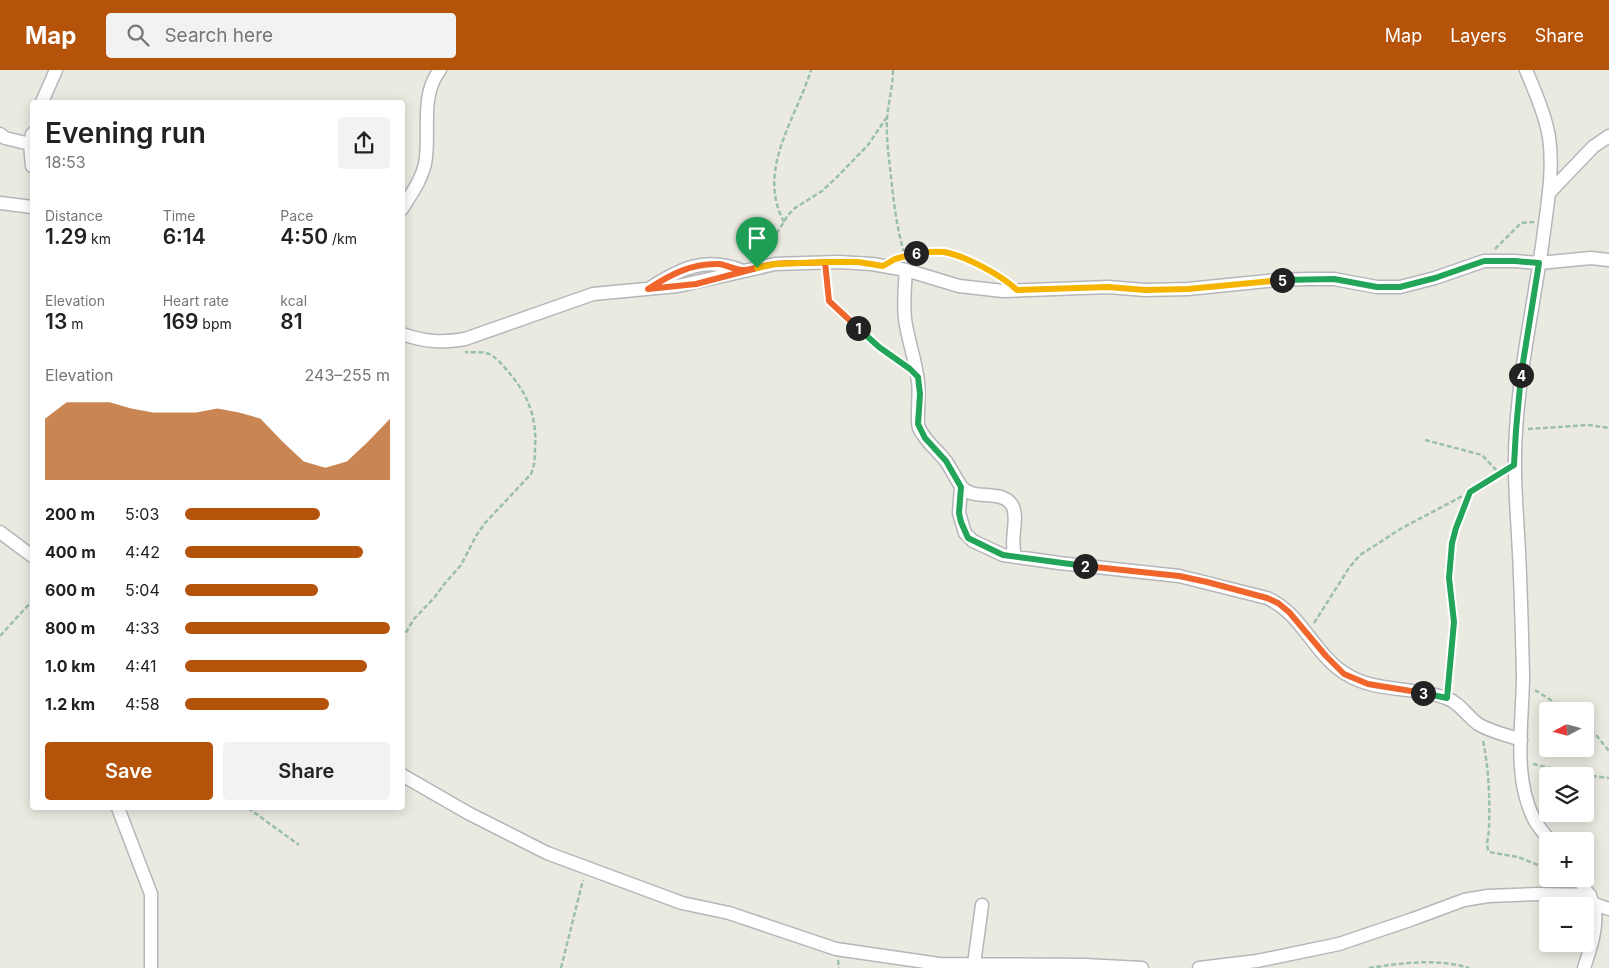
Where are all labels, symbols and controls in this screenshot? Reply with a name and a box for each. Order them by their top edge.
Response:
search box [106,13,456,58]
text: Map [25,21,76,50]
icon: search [124,21,152,49]
text: Search here [164,24,273,47]
text: Map [1385,25,1422,46]
text: Layers [1450,25,1507,46]
text: Share [1535,25,1584,46]
text: Evening run [45,116,206,150]
button: share [338,117,390,169]
text: 18:53 [45,152,86,172]
text: Distance [45,207,103,224]
text: Time [163,207,196,224]
text: Pace [280,207,313,224]
pin [736,217,778,268]
text: 1.29 [45,224,87,249]
text: 6:14 [163,224,206,249]
text: 4:50 [280,224,328,249]
icon: arrive [743,224,771,252]
text: km [87,230,111,247]
text: /km [328,230,357,247]
pin: 6 [904,240,928,266]
text: 6 [912,245,921,262]
pin: 5 [1270,268,1294,292]
text: 5 [1278,272,1287,289]
text: Elevation [45,292,105,309]
text: Heart rate [163,292,229,309]
text: kcal [280,292,307,309]
text: 13 [45,309,67,334]
text: 169 [163,309,198,334]
text: 81 [280,309,303,334]
text: m [67,315,83,332]
text: bpm [198,315,232,332]
pin: 1 [846,316,870,340]
text: 1 [855,320,862,337]
pin: 4 [1508,362,1534,388]
text: Elevation [45,365,114,385]
text: 243–255 m [305,365,390,385]
text: 4 [1517,367,1526,384]
text: 200 m [45,504,95,524]
text: 5:03 [125,504,159,524]
text: 400 m [45,542,96,562]
text: 4:42 [125,542,160,562]
pin: 2 [1072,554,1098,578]
text: 2 [1081,558,1090,575]
text: 600 m [45,580,95,600]
text: 5:04 [125,580,160,600]
text: 800 m [45,618,95,638]
text: 4:33 [125,618,160,638]
text: 1.0 km [45,656,95,676]
text: 4:41 [125,656,156,676]
pin: 3 [1410,680,1436,706]
text: 3 [1419,685,1428,702]
text: 1.2 km [45,694,95,714]
text: 4:58 [125,694,160,714]
north arrow [1539,702,1594,758]
map controls [1539,702,1594,952]
button: Save [45,742,213,800]
button: Share [223,742,390,800]
button: layers [1539,767,1594,822]
button: + [1539,832,1594,887]
button: − [1539,897,1594,952]

